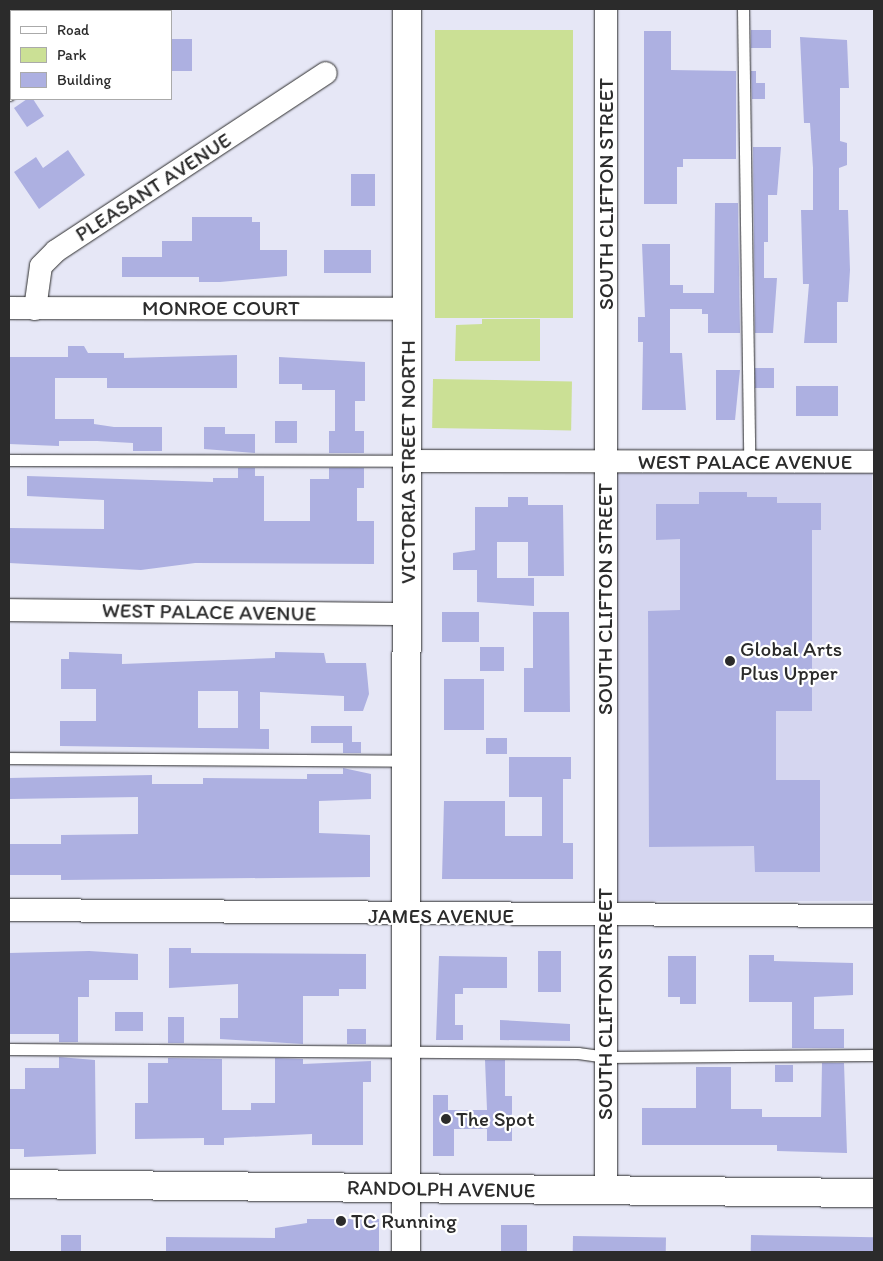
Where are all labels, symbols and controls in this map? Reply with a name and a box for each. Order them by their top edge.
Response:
legend [10,10,172,100]
text: Road [57,21,89,39]
text: Park [57,46,87,64]
text: Building [57,71,111,89]
street label: SOUTH CLIFTON STREET [593,78,619,310]
street label: PLEASANT AVENUE [71,127,235,247]
street label: MONROE COURT [142,295,300,321]
street label: VICTORIA STREET NORTH [395,340,421,584]
street label: WEST PALACE AVENUE [638,449,852,475]
street label: SOUTH CLIFTON STREET [592,483,618,715]
street label: WEST PALACE AVENUE [102,598,316,626]
place label: Global Arts Plus Upper [740,636,842,686]
marker: Global Arts Plus Upper [724,655,736,667]
street label: SOUTH CLIFTON STREET [592,888,618,1120]
street label: JAMES AVENUE [368,903,514,929]
place label: The Spot [456,1106,535,1132]
marker: The Spot [440,1113,452,1125]
street label: RANDOLPH AVENUE [347,1175,535,1203]
place label: TC Running [351,1208,456,1234]
marker: TC Running [335,1215,347,1227]

